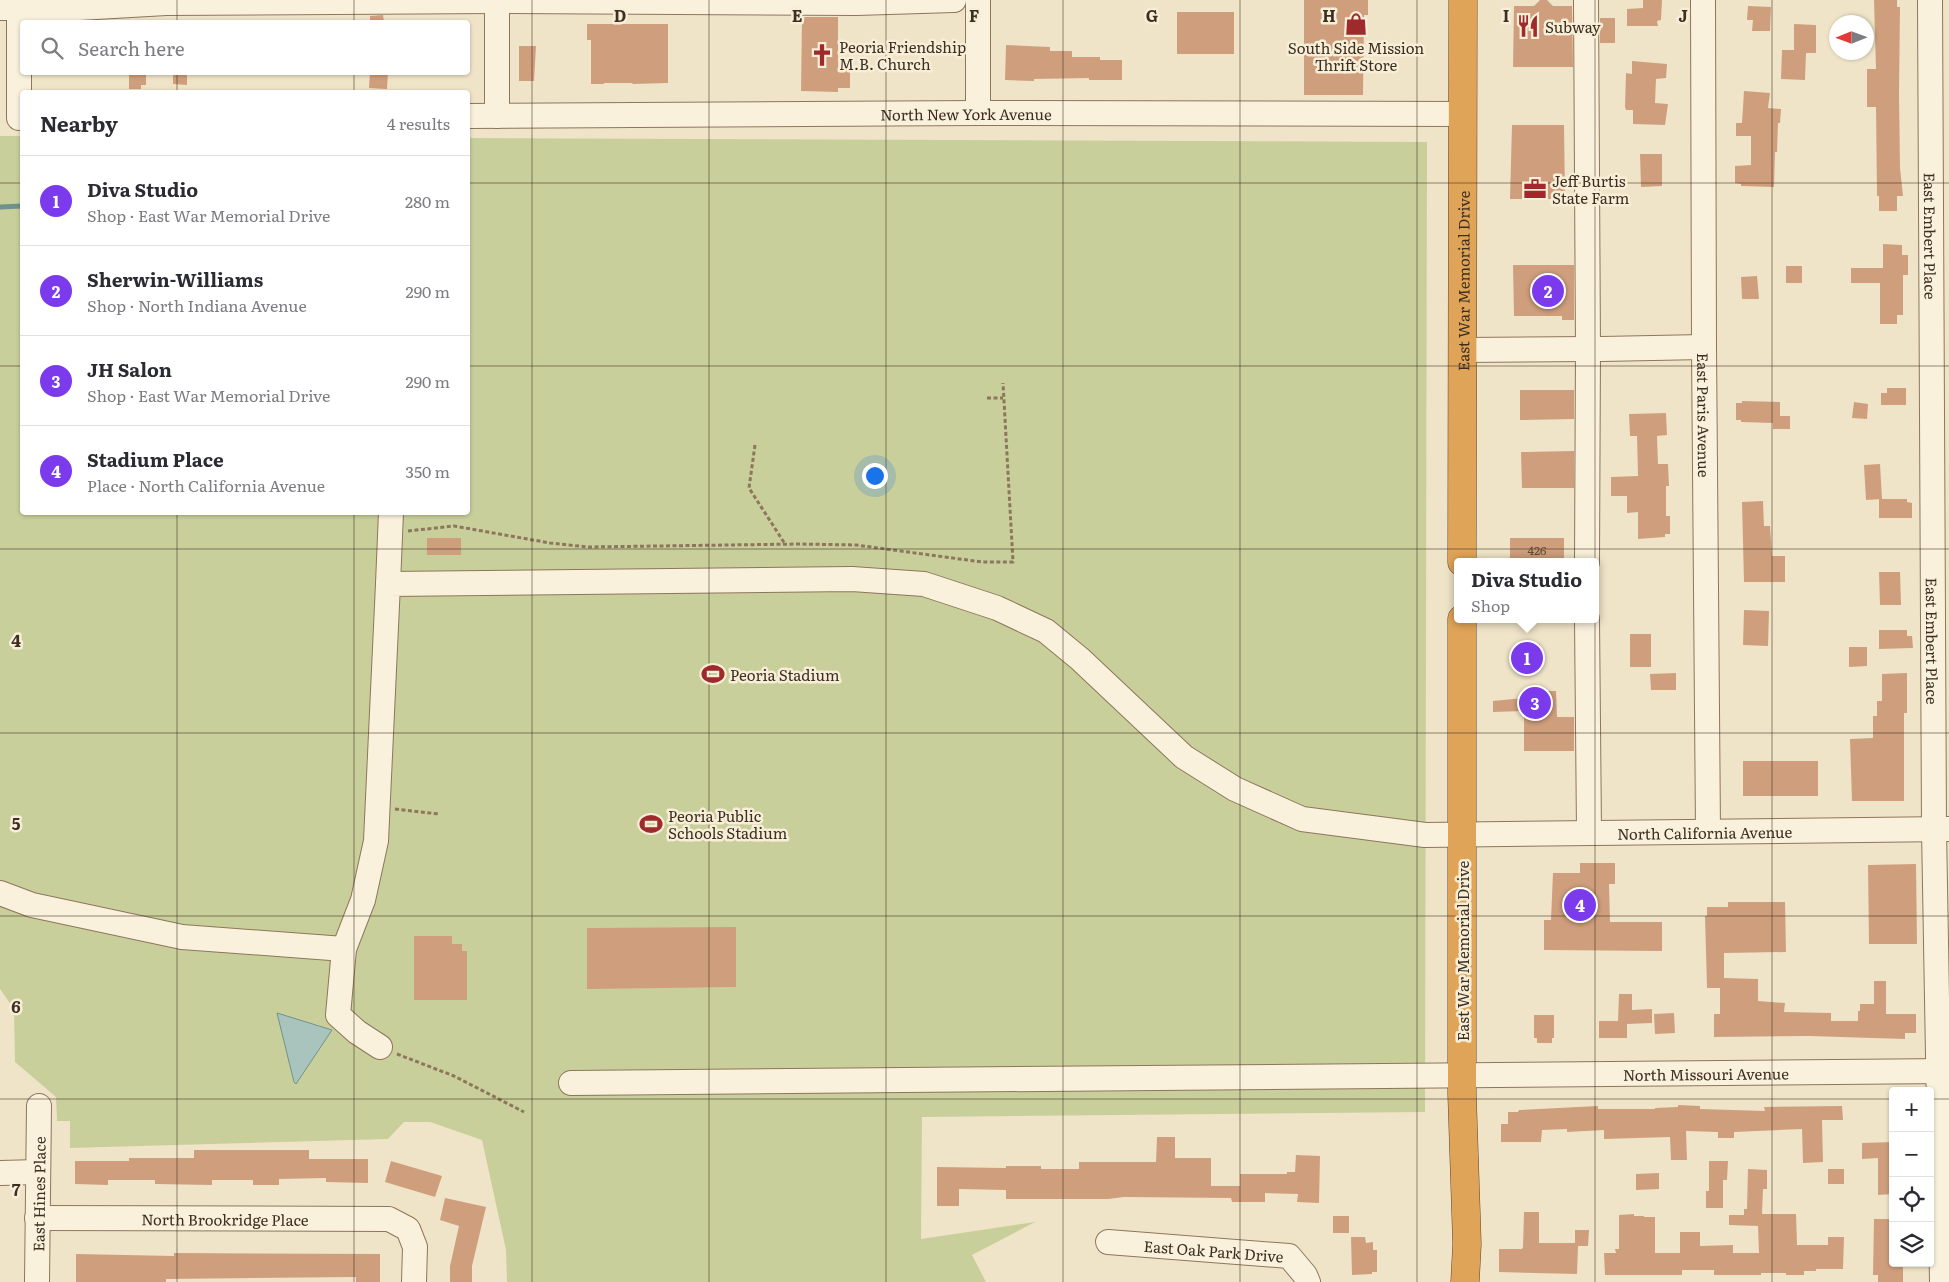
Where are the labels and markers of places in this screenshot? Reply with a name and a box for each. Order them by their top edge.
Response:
shop icon: South Side Mission Thrift Store [1343,11,1369,37]
restaurant icon: Subway [1515,13,1541,39]
place label: Subway [1545,15,1601,38]
place label: Peoria Friendship M.B. Church [839,35,966,75]
place label: South Side Mission Thrift Store [1288,36,1424,76]
church icon: Peoria Friendship M.B. Church [809,42,835,68]
place label: Jeff Burtis State Farm [1552,169,1630,209]
office icon: Jeff Burtis State Farm [1522,176,1548,202]
pin: 2 [1532,272,1564,310]
pin: 1 [1511,639,1543,677]
sports icon: Peoria Stadium [700,661,726,687]
place label: Peoria Stadium [730,663,840,686]
pin: 3 [1519,684,1551,722]
place label: Peoria Public Schools Stadium [668,804,788,844]
sports icon: Peoria Public Schools Stadium [638,811,664,837]
pin: 4 [1564,886,1596,924]

